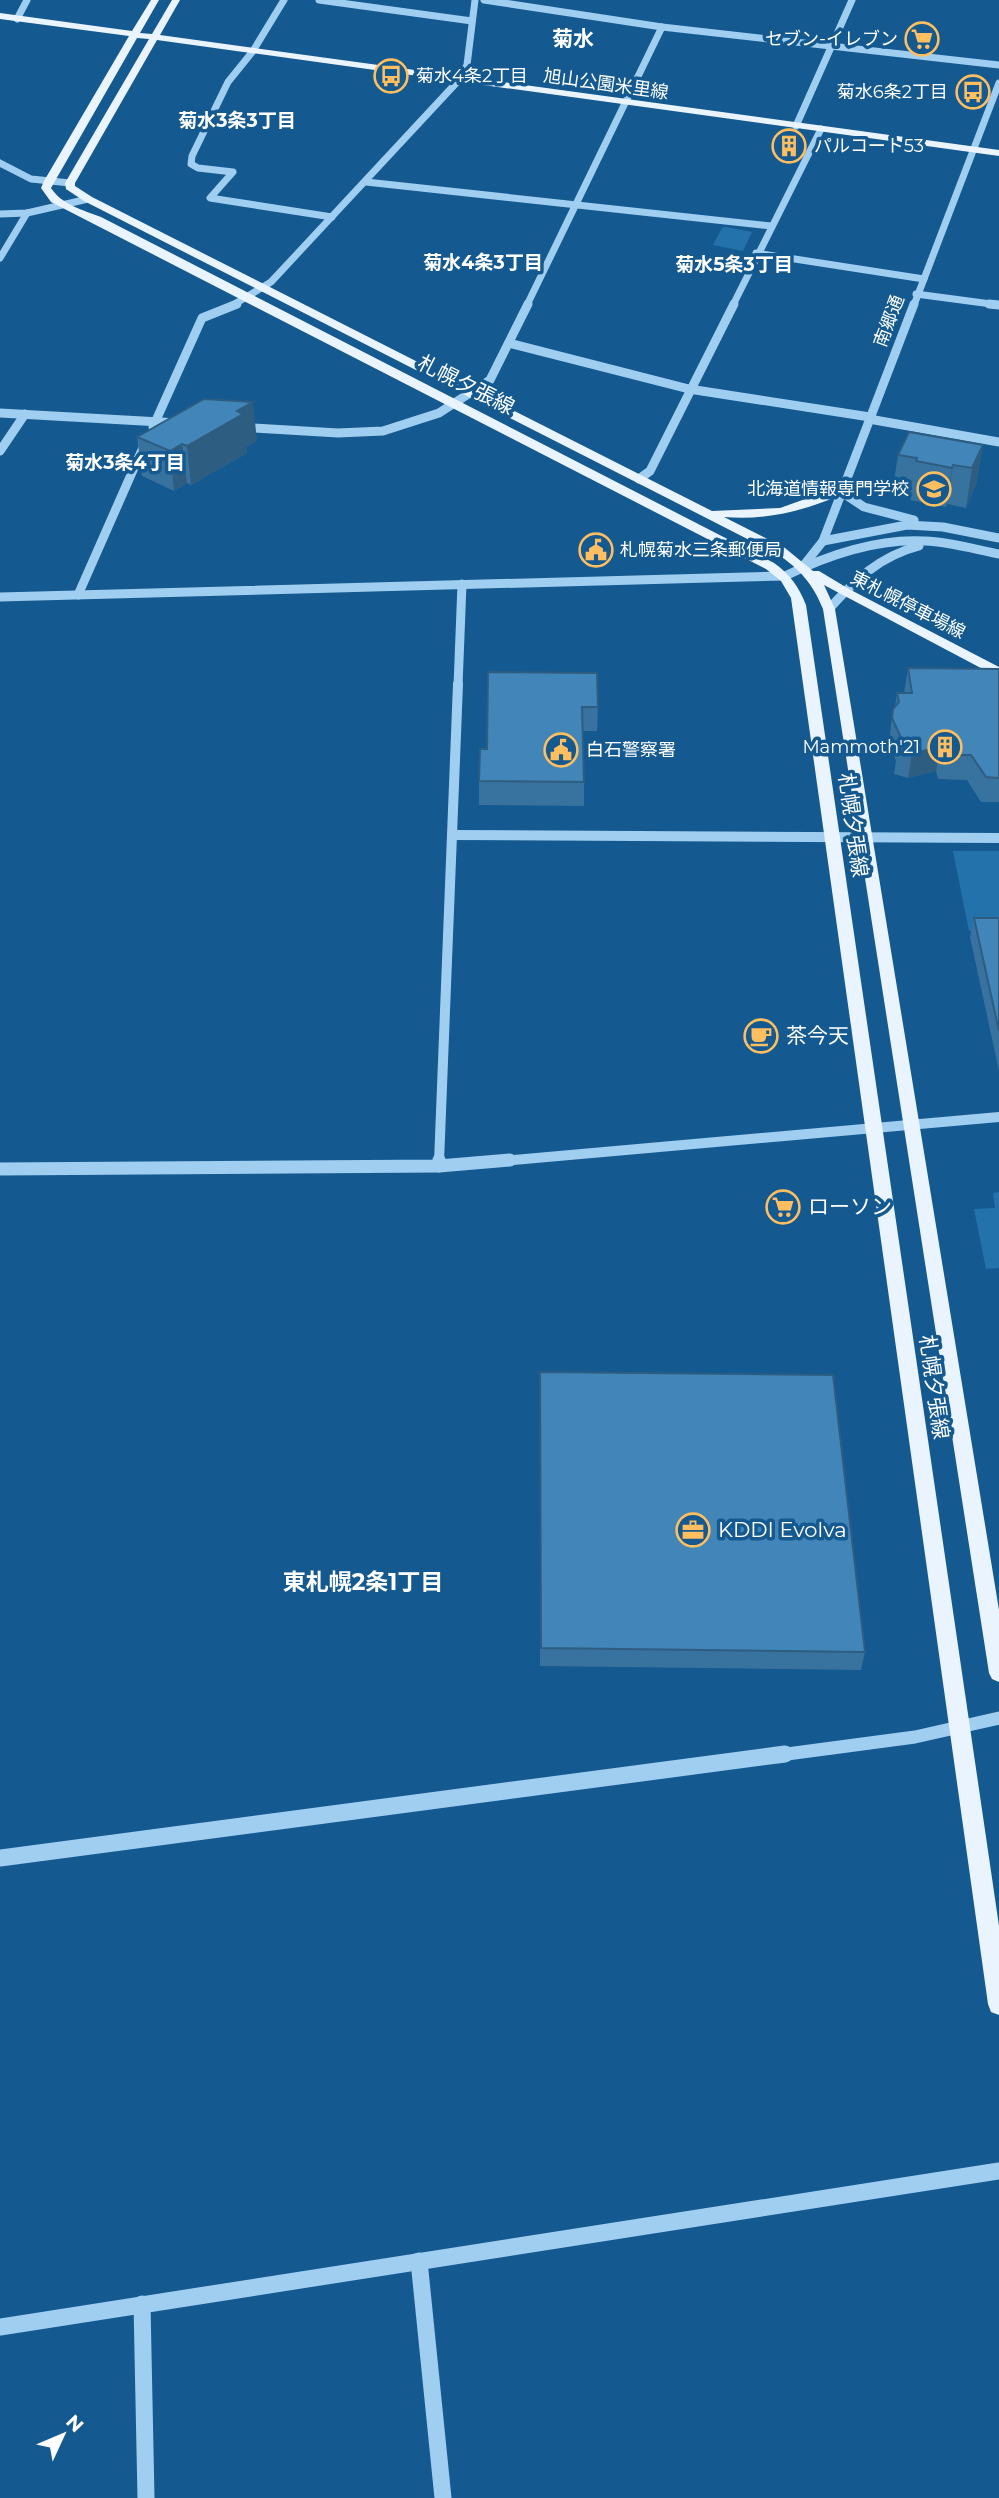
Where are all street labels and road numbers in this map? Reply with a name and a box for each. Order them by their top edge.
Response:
street label: 旭山公園米里線 [542,64,670,104]
street label: 南郷通 [869,292,909,350]
street label: 札幌夕張線 [414,350,519,420]
street label: 東札幌停車場線 [847,567,969,643]
street label: 札幌夕張線 [834,771,873,879]
street label: 札幌夕張線 [915,1333,954,1441]

